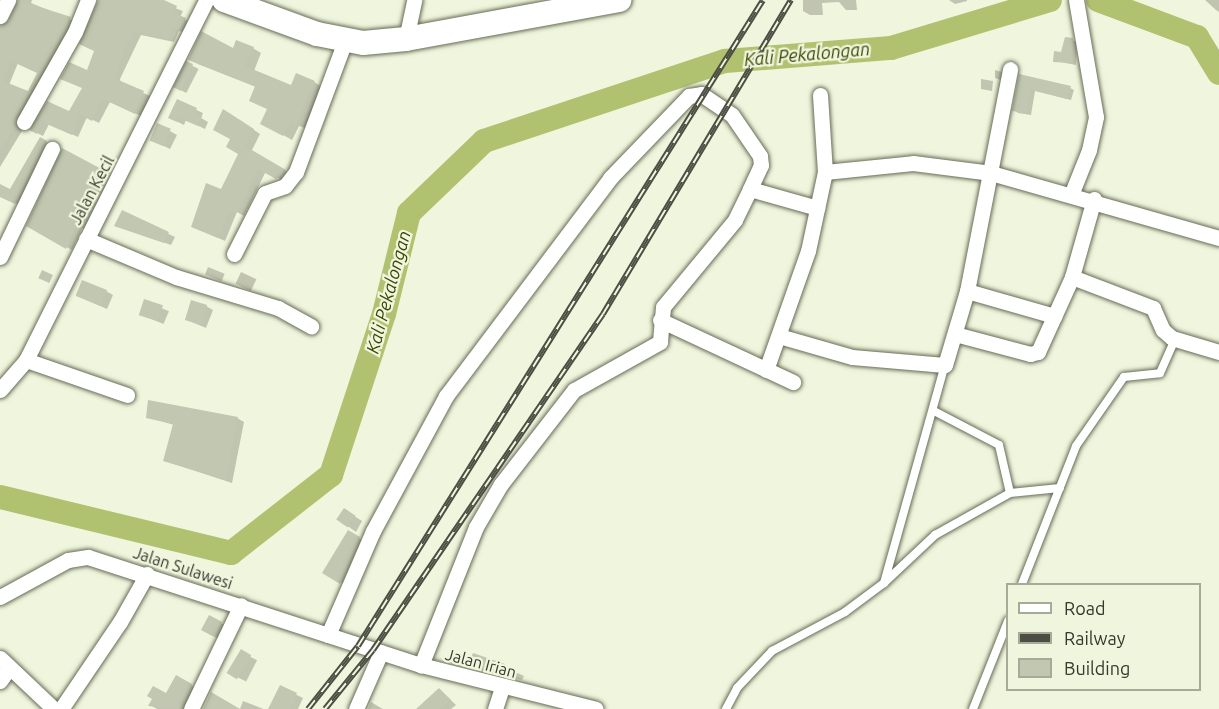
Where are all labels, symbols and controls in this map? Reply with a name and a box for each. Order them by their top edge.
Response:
water label: Kali Pekalongan [743,38,871,70]
street label: Jalan Kecil [66,152,118,228]
water label: Kali Pekalongan [361,228,415,356]
street label: Jalan Sulawesi [131,543,235,593]
legend [1006,583,1201,691]
text: Road [1064,598,1106,618]
text: Railway [1064,628,1125,648]
street label: Jalan Irian [443,644,519,682]
text: Building [1064,658,1130,678]

